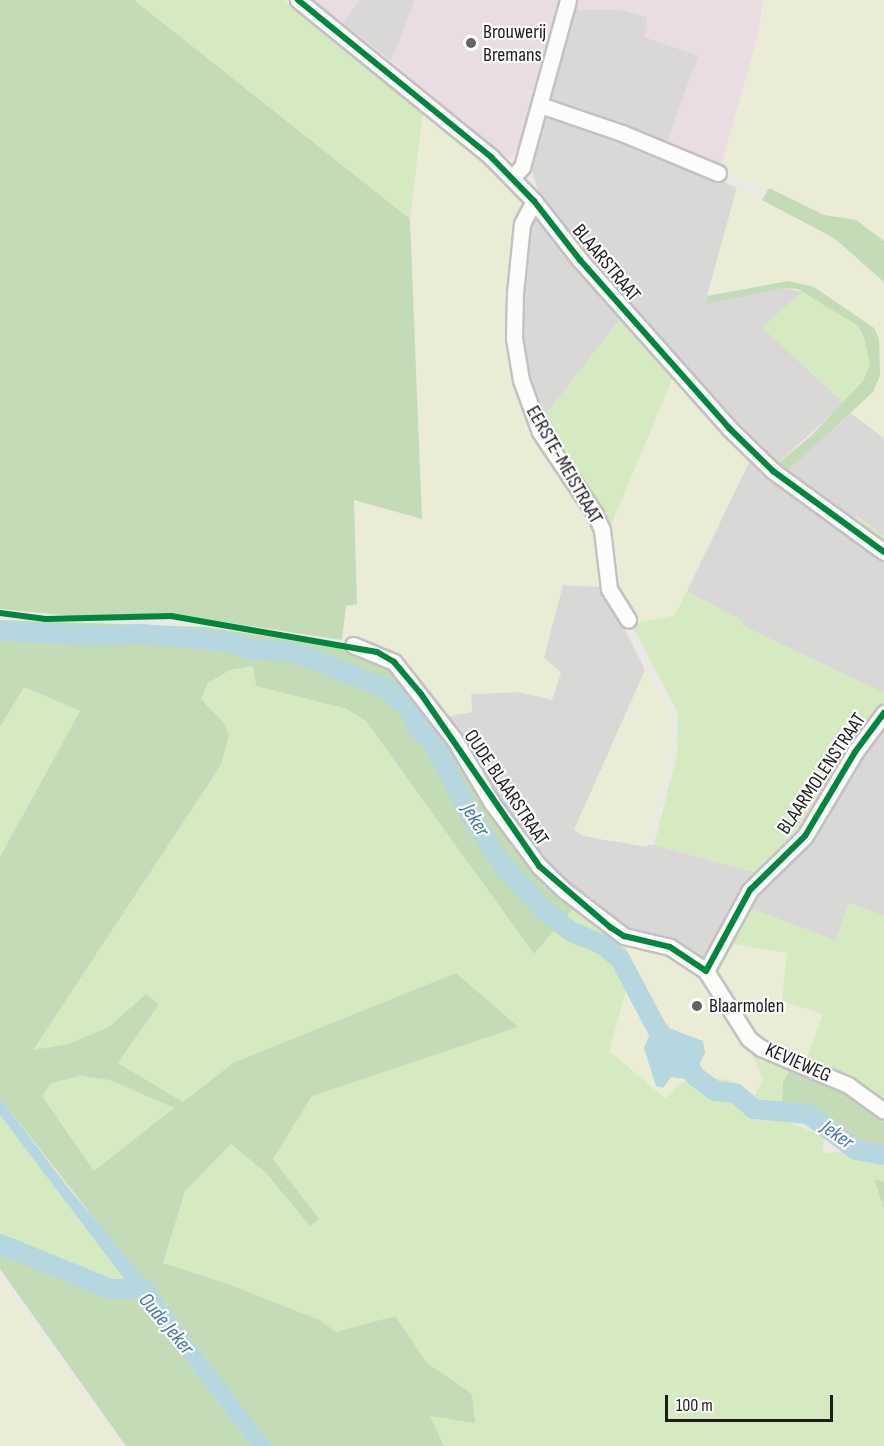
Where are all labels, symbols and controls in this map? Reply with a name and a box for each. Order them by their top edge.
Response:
place label: Brouwerij Bremans [483,20,546,67]
marker: Brouwerij Bremans [464,36,478,50]
street label: BLAARSTRAAT [567,219,645,307]
street label: EERSTE-MEISTRAAT [521,402,607,528]
street label: BLAARMOLENSTRAAT [773,709,871,839]
street label: OUDE BLAARSTRAAT [458,726,554,850]
water label: Jeker [455,799,495,841]
place label: Blaarmolen [709,994,784,1018]
marker: Blaarmolen [690,999,704,1013]
street label: KEVIEWEG [761,1038,835,1088]
water label: Jeker [816,1115,858,1155]
water label: Oude Jeker [133,1288,199,1360]
scale bar [668,1383,836,1421]
text: 100 m [676,1395,713,1416]

